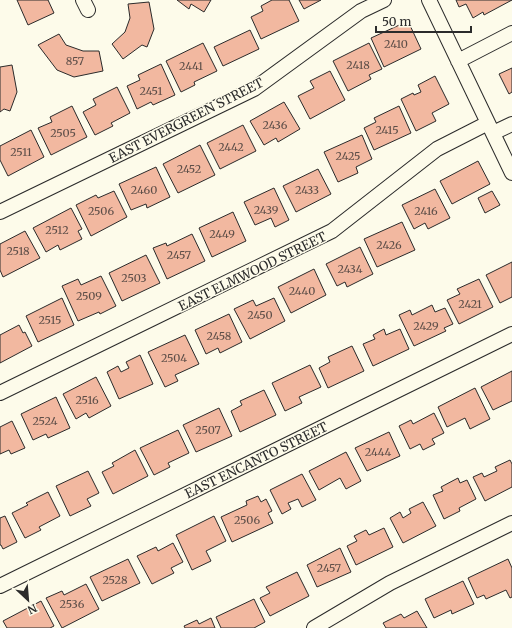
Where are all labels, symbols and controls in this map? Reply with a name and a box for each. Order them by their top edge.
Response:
scale bar [376,8,471,34]
text: 50 m [382,14,411,29]
house number: 2410 [384,37,408,51]
house number: 857 [66,54,84,68]
house number: 2418 [346,58,370,72]
house number: 2441 [179,59,203,73]
street label: EAST EVERGREEN STREET [106,74,266,167]
house number: 2451 [140,84,162,98]
house number: 2436 [263,118,288,132]
house number: 2415 [375,123,399,137]
house number: 2505 [50,126,76,140]
house number: 2442 [218,140,244,154]
house number: 2511 [10,145,32,159]
house number: 2425 [336,149,360,163]
house number: 2452 [177,162,201,176]
house number: 2460 [131,183,157,197]
house number: 2433 [295,183,319,197]
house number: 2439 [254,203,279,217]
house number: 2506 [88,204,114,218]
house number: 2416 [414,204,438,218]
house number: 2512 [45,223,69,237]
house number: 2449 [209,227,235,241]
street label: EAST ELMWOOD STREET [175,228,329,315]
house number: 2426 [376,238,402,252]
house number: 2518 [6,244,30,258]
house number: 2457 [167,248,191,262]
house number: 2434 [338,262,363,276]
house number: 2503 [121,271,147,285]
house number: 2440 [289,284,315,298]
house number: 2509 [76,289,102,303]
house number: 2421 [458,297,482,311]
house number: 2450 [247,308,273,322]
house number: 2515 [38,313,62,327]
house number: 2429 [413,319,439,333]
house number: 2458 [207,329,232,343]
house number: 2504 [161,351,187,365]
house number: 2516 [75,393,99,407]
house number: 2524 [32,414,58,428]
street label: EAST ENCANTO STREET [182,418,330,502]
house number: 2507 [195,423,221,437]
house number: 2444 [365,445,391,459]
house number: 2506 [234,513,260,527]
house number: 2457 [317,561,341,575]
house number: 2528 [102,573,128,587]
north arrow [8,580,48,620]
house number: 2536 [60,597,85,611]
text: N [25,601,39,617]

